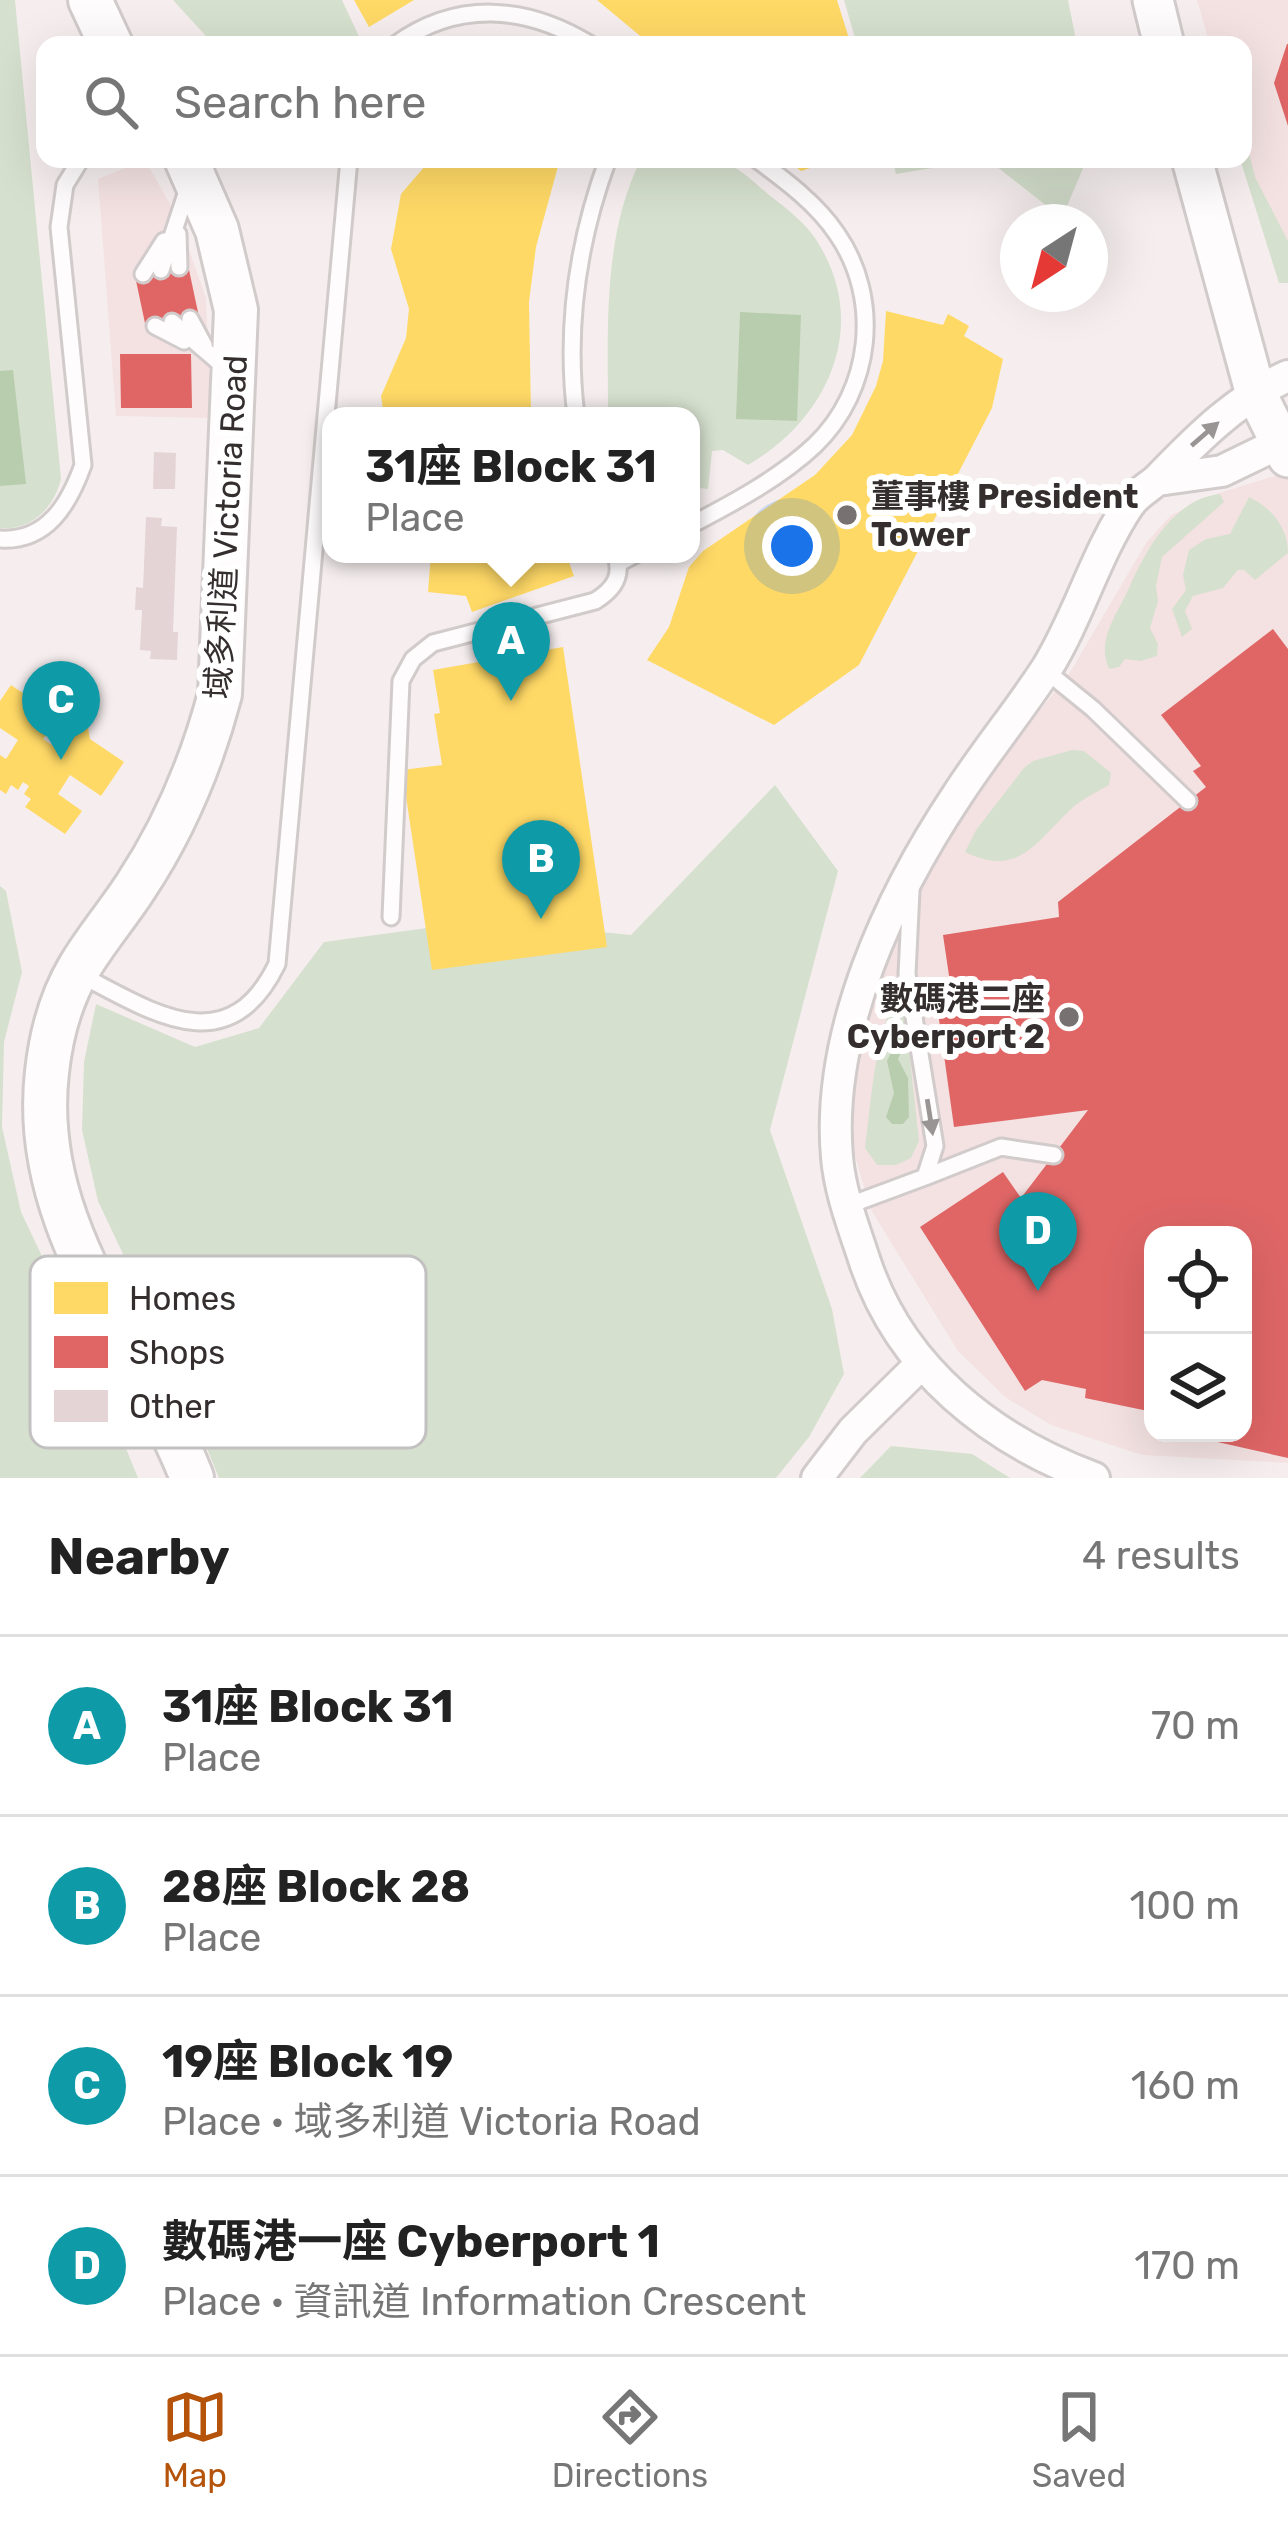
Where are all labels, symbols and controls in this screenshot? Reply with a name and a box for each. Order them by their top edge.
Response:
search box [36,36,1252,168]
icon: search [78,69,144,135]
text: Search here [174,76,426,129]
north arrow [1000,204,1108,312]
street label: 域多利道 Victoria Road [198,354,255,700]
popup [322,407,700,563]
one-way arrow [1189,421,1219,447]
text: 31座 Block 31 [365,440,657,493]
place label: 董事樓 President Tower [871,477,1138,554]
text: Place [365,495,465,541]
marker: 董事樓 President Tower [834,502,860,528]
your location [762,516,822,576]
pin: A [472,602,550,701]
pin: C [22,661,100,760]
pin: B [502,820,580,919]
place label: 數碼港二座 Cyberport 2 [847,979,1045,1056]
marker: 數碼港二座 Cyberport 2 [1056,1004,1082,1030]
one-way arrow [921,1099,940,1136]
pin: D [999,1192,1077,1291]
map controls [1144,1226,1252,1442]
button: locate [1144,1226,1252,1334]
legend [30,1256,426,1448]
text: Homes [129,1279,236,1318]
text: Shops [129,1333,225,1372]
button: layers [1144,1334,1252,1442]
text: Other [129,1387,216,1426]
text: Nearby [48,1526,230,1587]
text: 4 results [1082,1533,1240,1579]
text: 31座 Block 31 [162,1680,454,1733]
text: A [73,1703,101,1749]
text: 70 m [1151,1703,1240,1749]
text: Place [162,1735,261,1781]
text: 28座 Block 28 [162,1860,470,1913]
text: B [73,1883,101,1929]
text: 100 m [1130,1883,1240,1929]
text: Place [162,1915,261,1961]
text: 19座 Block 19 [162,2035,453,2088]
text: C [73,2063,101,2109]
text: 160 m [1131,2063,1240,2109]
text: Place · 域多利道 Victoria Road [162,2099,701,2145]
text: 數碼港一座 Cyberport 1 [162,2215,660,2268]
text: D [73,2243,101,2289]
text: 170 m [1134,2243,1240,2289]
text: Place · 資訊道 Information Crescent [162,2279,806,2325]
tab: Map [162,2384,228,2495]
tab: Directions [552,2384,708,2495]
tab: Saved [1032,2384,1126,2495]

